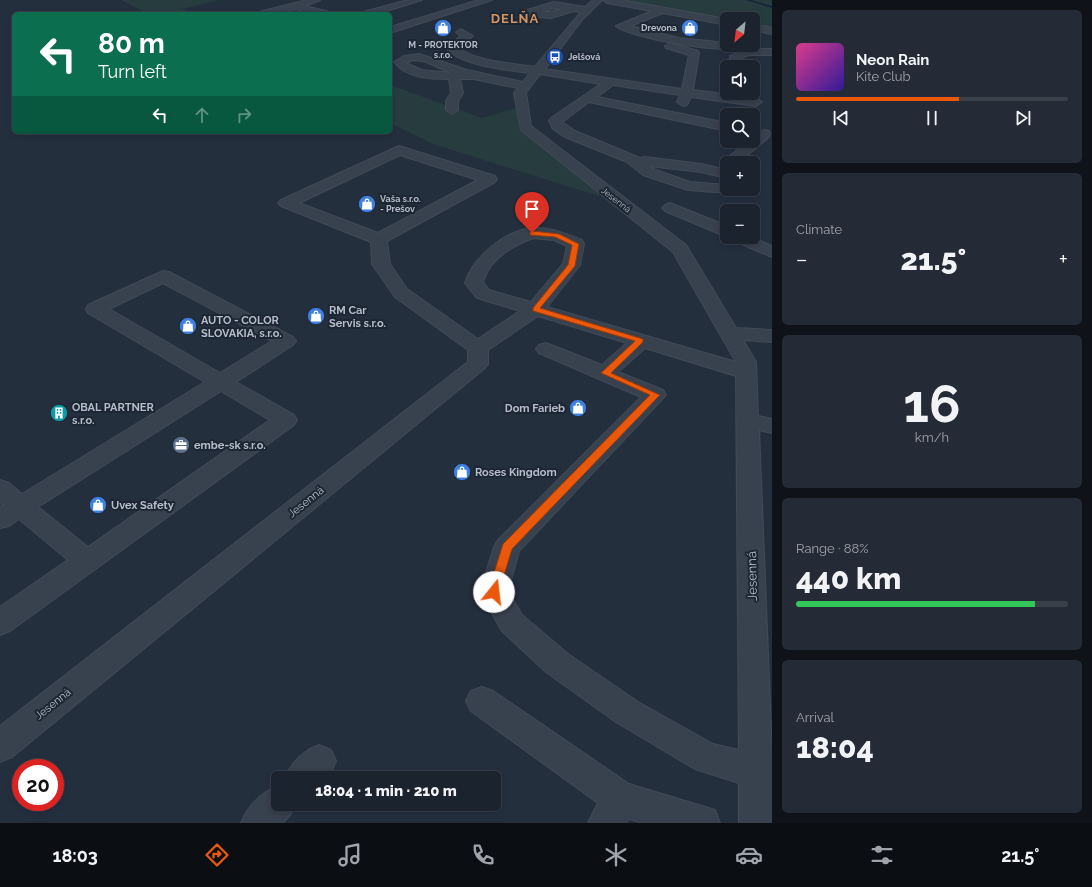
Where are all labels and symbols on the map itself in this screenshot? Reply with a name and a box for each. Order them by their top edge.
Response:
district label: DELŇA [491,10,539,26]
north arrow [720,12,760,52]
shop icon: M - PROTEKTOR s.r.o. [433,18,453,38]
shop icon: Drevona [680,18,700,38]
place label: Drevona [641,23,677,33]
place label: M - PROTEKTOR s.r.o. [408,40,478,60]
bus stop icon: Jelšová [545,47,565,67]
place label: Jelšová [568,52,600,62]
street label: Jesenná [599,185,633,215]
pin [515,192,549,233]
shop icon: Vaša s.r.o. - Prešov [357,194,377,214]
place label: Vaša s.r.o. - Prešov [380,194,421,214]
place label: RM Car Servis s.r.o. [329,304,386,330]
shop icon: RM Car Servis s.r.o. [306,306,326,326]
place label: AUTO - COLOR SLOVAKIA, s.r.o. [201,314,282,340]
shop icon: AUTO - COLOR SLOVAKIA, s.r.o. [178,316,198,336]
shop icon: Dom Farieb [568,398,588,418]
place label: OBAL PARTNER s.r.o. [72,401,154,427]
place label: Dom Farieb [505,402,565,415]
building icon: OBAL PARTNER s.r.o. [49,403,69,423]
office icon: embe-sk s.r.o. [171,435,191,455]
place label: embe-sk s.r.o. [194,439,266,452]
shop icon: Roses Kingdom [452,462,472,482]
place label: Roses Kingdom [475,466,557,479]
street label: Jesenná [285,484,327,520]
shop icon: Uvex Safety [88,495,108,515]
place label: Uvex Safety [111,499,174,512]
street label: Jesenná [744,551,760,601]
position arrow [473,571,515,613]
street label: Jesenná [32,686,74,722]
speed limit sign: 20 [12,759,64,811]

